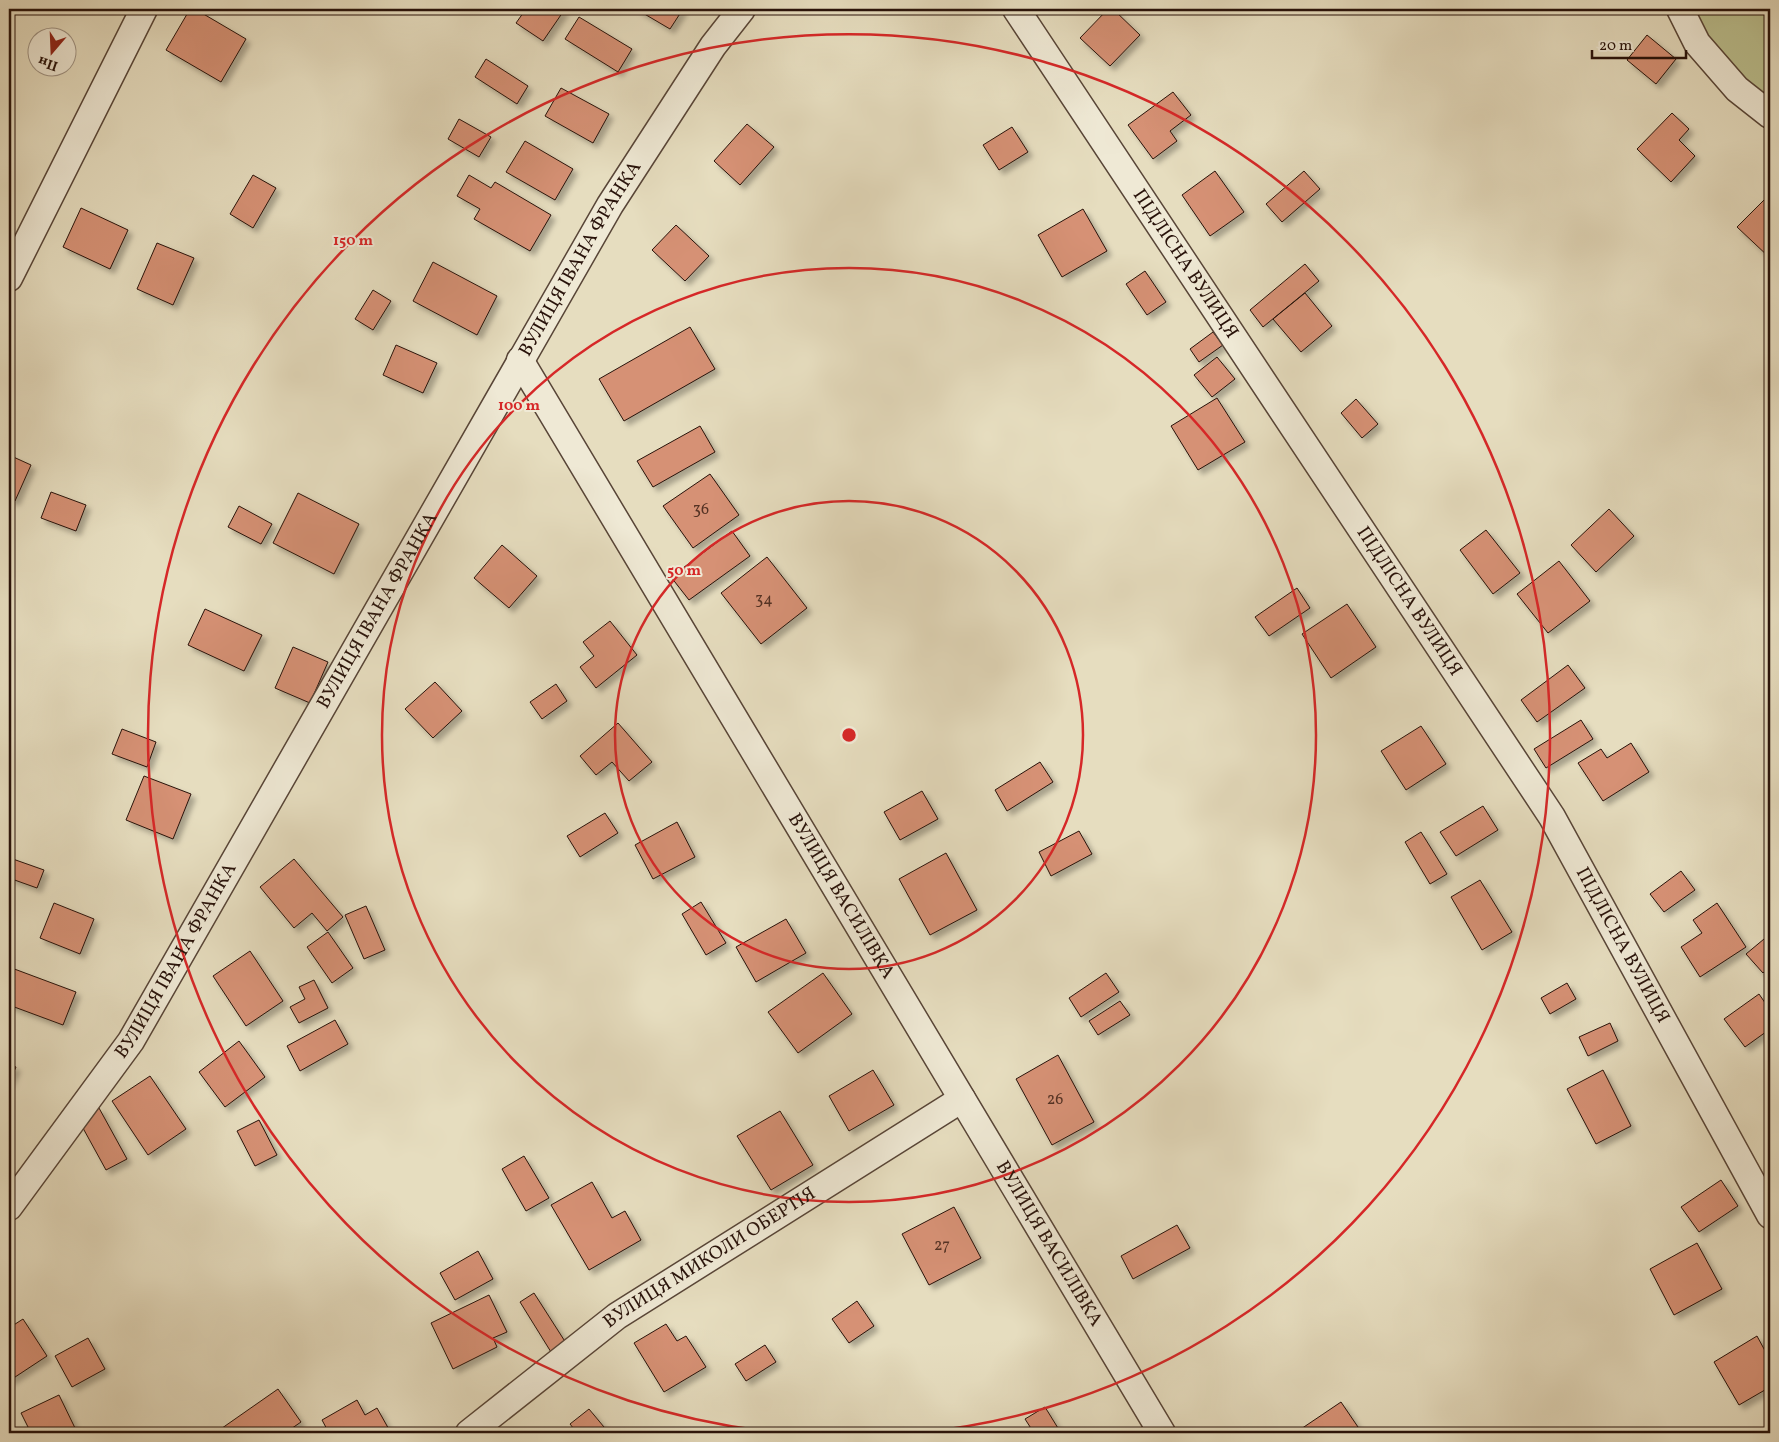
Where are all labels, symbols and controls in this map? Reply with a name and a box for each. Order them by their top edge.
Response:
north arrow [28,28,78,78]
scale bar [1592,28,1685,60]
text: 20 m [1599,36,1632,57]
text: Пн [36,51,61,75]
street label: ВУЛИЦЯ ІВАНА ФРАНКА [513,156,648,361]
street label: ПІДЛІСНА ВУЛИЦЯ [1126,184,1244,344]
text: 150 m [333,231,373,252]
text: 100 m [498,396,541,417]
house number: 36 [693,499,709,521]
street label: ВУЛИЦЯ ІВАНА ФРАНКА [311,508,444,714]
street label: ПІДЛІСНА ВУЛИЦЯ [1350,522,1468,681]
text: 50 m [667,561,701,582]
house number: 34 [755,589,773,611]
centre of rings [840,726,858,744]
street label: ВУЛИЦЯ ВАСИЛІВКА [781,809,901,984]
street label: ВУЛИЦЯ ІВАНА ФРАНКА [109,858,243,1064]
street label: ПІДЛІСНА ВУЛИЦЯ [1569,863,1676,1028]
house number: 26 [1047,1089,1063,1111]
street label: ВУЛИЦЯ ВАСИЛІВКА [989,1156,1109,1332]
street label: ВУЛИЦЯ МИКОЛИ ОБЕРТІЯ [598,1181,821,1335]
house number: 27 [934,1235,950,1257]

